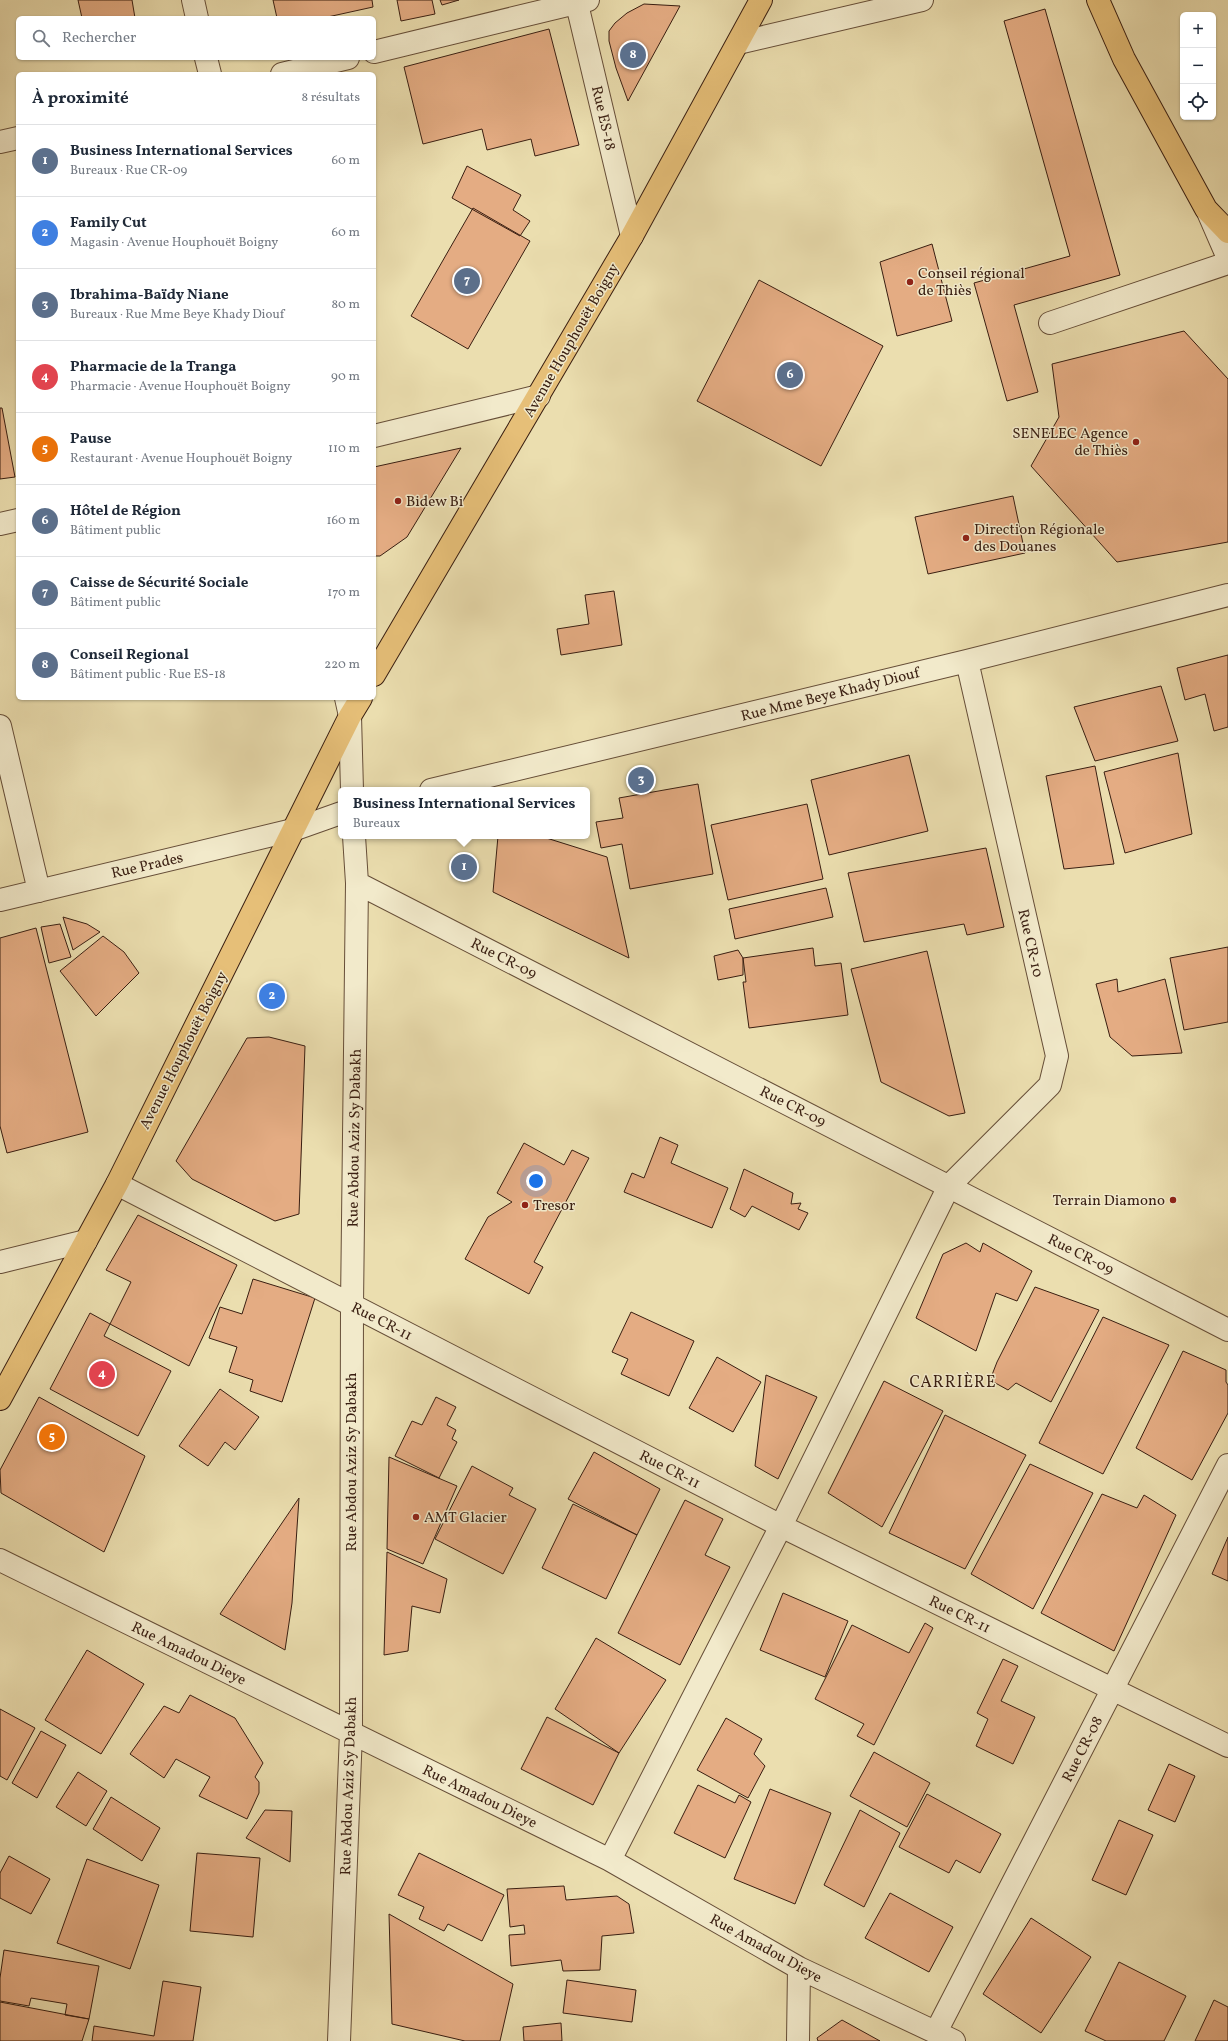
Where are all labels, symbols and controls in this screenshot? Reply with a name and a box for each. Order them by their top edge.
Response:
map controls [1180,12,1216,120]
button: + [1180,12,1216,48]
search box [16,16,376,60]
icon: search [30,27,52,49]
text: Rechercher [62,28,136,49]
pin: 8 [620,40,646,70]
button: − [1180,48,1216,84]
street label: Rue ES-18 [585,84,620,153]
button: locate [1180,84,1216,120]
text: À proximité [32,87,129,110]
text: 8 résultats [301,89,360,107]
text: Business International Services [70,141,293,162]
text: 1 [42,152,48,170]
text: 60 m [332,152,360,170]
text: Bureaux · Rue CR-09 [70,162,187,180]
text: Family Cut [70,213,147,234]
text: 2 [42,224,48,242]
text: 60 m [332,224,360,242]
text: Magasin · Avenue Houphouët Boigny [70,234,278,252]
street label: Avenue Houphouët Boigny [519,260,625,422]
place label: Conseil régional de Thiès [918,264,1025,302]
pin: 7 [454,266,480,296]
marker: Conseil régional de Thiès [905,277,915,287]
text: Ibrahima-Baïdy Niane [70,285,229,306]
text: 3 [42,296,48,314]
text: 80 m [331,296,360,314]
text: Bureaux · Rue Mme Beye Khady Diouf [70,306,284,324]
text: Pharmacie de la Tranga [70,357,236,378]
pin: 6 [777,360,803,390]
text: 4 [41,368,49,386]
text: 90 m [331,368,360,386]
text: Pharmacie · Avenue Houphouët Boigny [70,378,290,396]
place label: SENELEC Agence de Thiès [1012,424,1128,462]
text: Pause [70,429,111,450]
marker: SENELEC Agence de Thiès [1131,437,1141,447]
text: 5 [42,440,48,458]
text: 110 m [328,440,360,458]
text: Restaurant · Avenue Houphouët Boigny [70,450,292,468]
place label: Bidew Bi [406,492,463,513]
marker: Bidew Bi [393,496,403,506]
text: Hôtel de Région [70,501,181,522]
text: 6 [41,512,49,530]
text: 160 m [326,512,360,530]
place label: Direction Régionale des Douanes [974,520,1105,558]
text: Bâtiment public [70,522,161,540]
marker: Direction Régionale des Douanes [961,533,971,543]
text: Caisse de Sécurité Sociale [70,573,248,594]
text: 7 [42,584,48,602]
text: 170 m [327,584,360,602]
text: Bâtiment public [70,594,161,612]
text: Conseil Regional [70,645,189,666]
text: 8 [41,656,49,674]
text: 220 m [324,656,360,674]
street label: Rue Mme Beye Khady Diouf [739,663,924,728]
text: Bâtiment public · Rue ES-18 [70,666,226,684]
pin: 3 [628,765,654,795]
popup [338,787,590,839]
text: Business International Services [353,794,575,815]
text: Bureaux [353,815,400,833]
street label: Rue Prades [109,848,185,885]
pin: 1 [451,852,477,882]
street label: Rue CR-10 [1012,907,1048,980]
street label: Rue CR-09 [467,934,540,985]
street label: Avenue Houphouët Boigny [135,968,233,1133]
pin: 2 [259,981,285,1011]
street label: Rue Abdou Aziz Sy Dabakh [343,1048,368,1228]
street label: Rue CR-09 [756,1082,829,1133]
your location [526,1171,546,1191]
place label: Terrain Diamono [1053,1191,1165,1212]
marker: Terrain Diamono [1168,1195,1178,1205]
place label: Tresor [533,1196,575,1217]
marker: Tresor [520,1200,530,1210]
street label: Rue CR-09 [1044,1230,1117,1281]
street label: Rue CR-11 [347,1298,416,1347]
pin: 4 [89,1359,115,1389]
district label: CARRIÈRE [909,1372,997,1394]
street label: Rue Abdou Aziz Sy Dabakh [342,1373,363,1551]
pin: 5 [39,1422,65,1452]
street label: Rue CR-11 [635,1446,704,1495]
place label: AMT Glacier [424,1508,507,1529]
marker: AMT Glacier [411,1512,421,1522]
street label: Rue CR-11 [925,1591,994,1639]
street label: Rue Amadou Dieye [127,1617,249,1691]
street label: Rue Abdou Aziz Sy Dabakh [336,1696,363,1876]
street label: Rue CR-08 [1058,1713,1109,1786]
street label: Rue Amadou Dieye [418,1760,540,1834]
street label: Rue Amadou Dieye [705,1910,825,1989]

